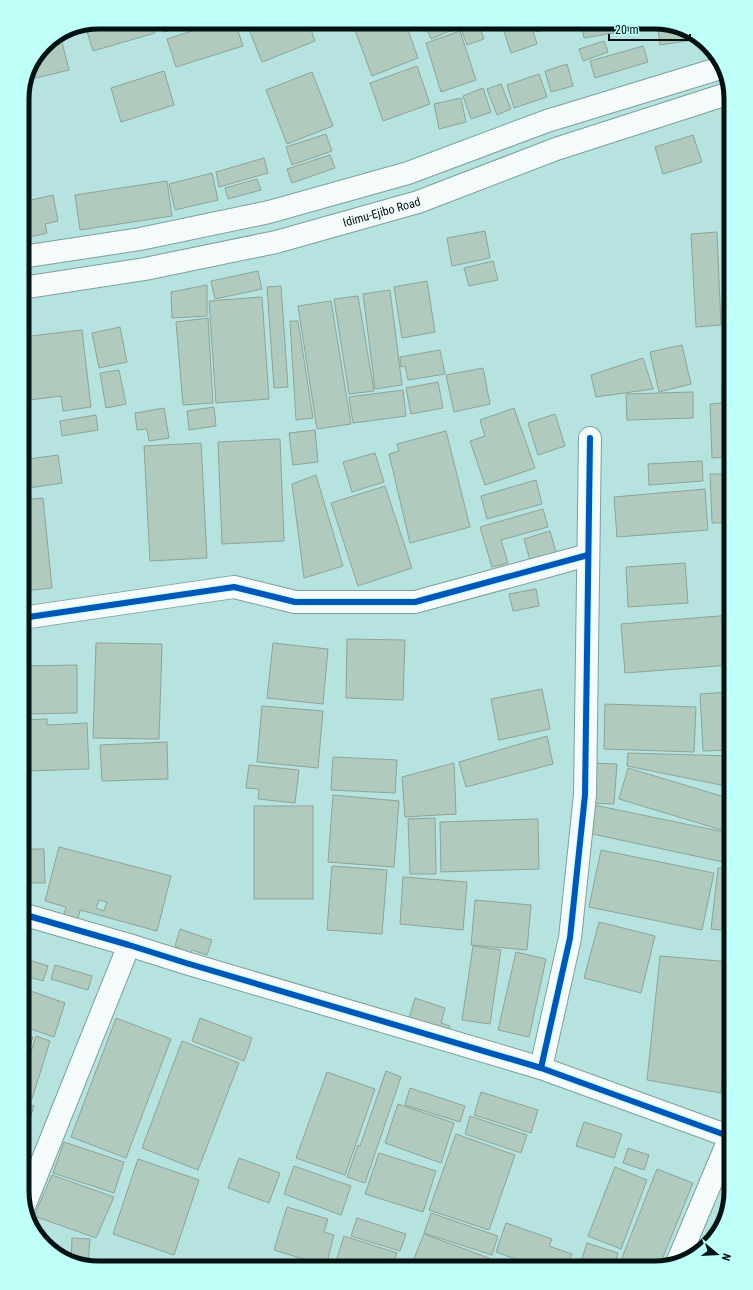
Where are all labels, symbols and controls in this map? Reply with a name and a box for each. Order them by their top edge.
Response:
scale bar [609,16,690,42]
text: 20 m [615,23,639,37]
street label: Idimu-Ejibo Road [341,195,422,230]
north arrow [697,1234,737,1274]
text: N [719,1252,733,1262]

